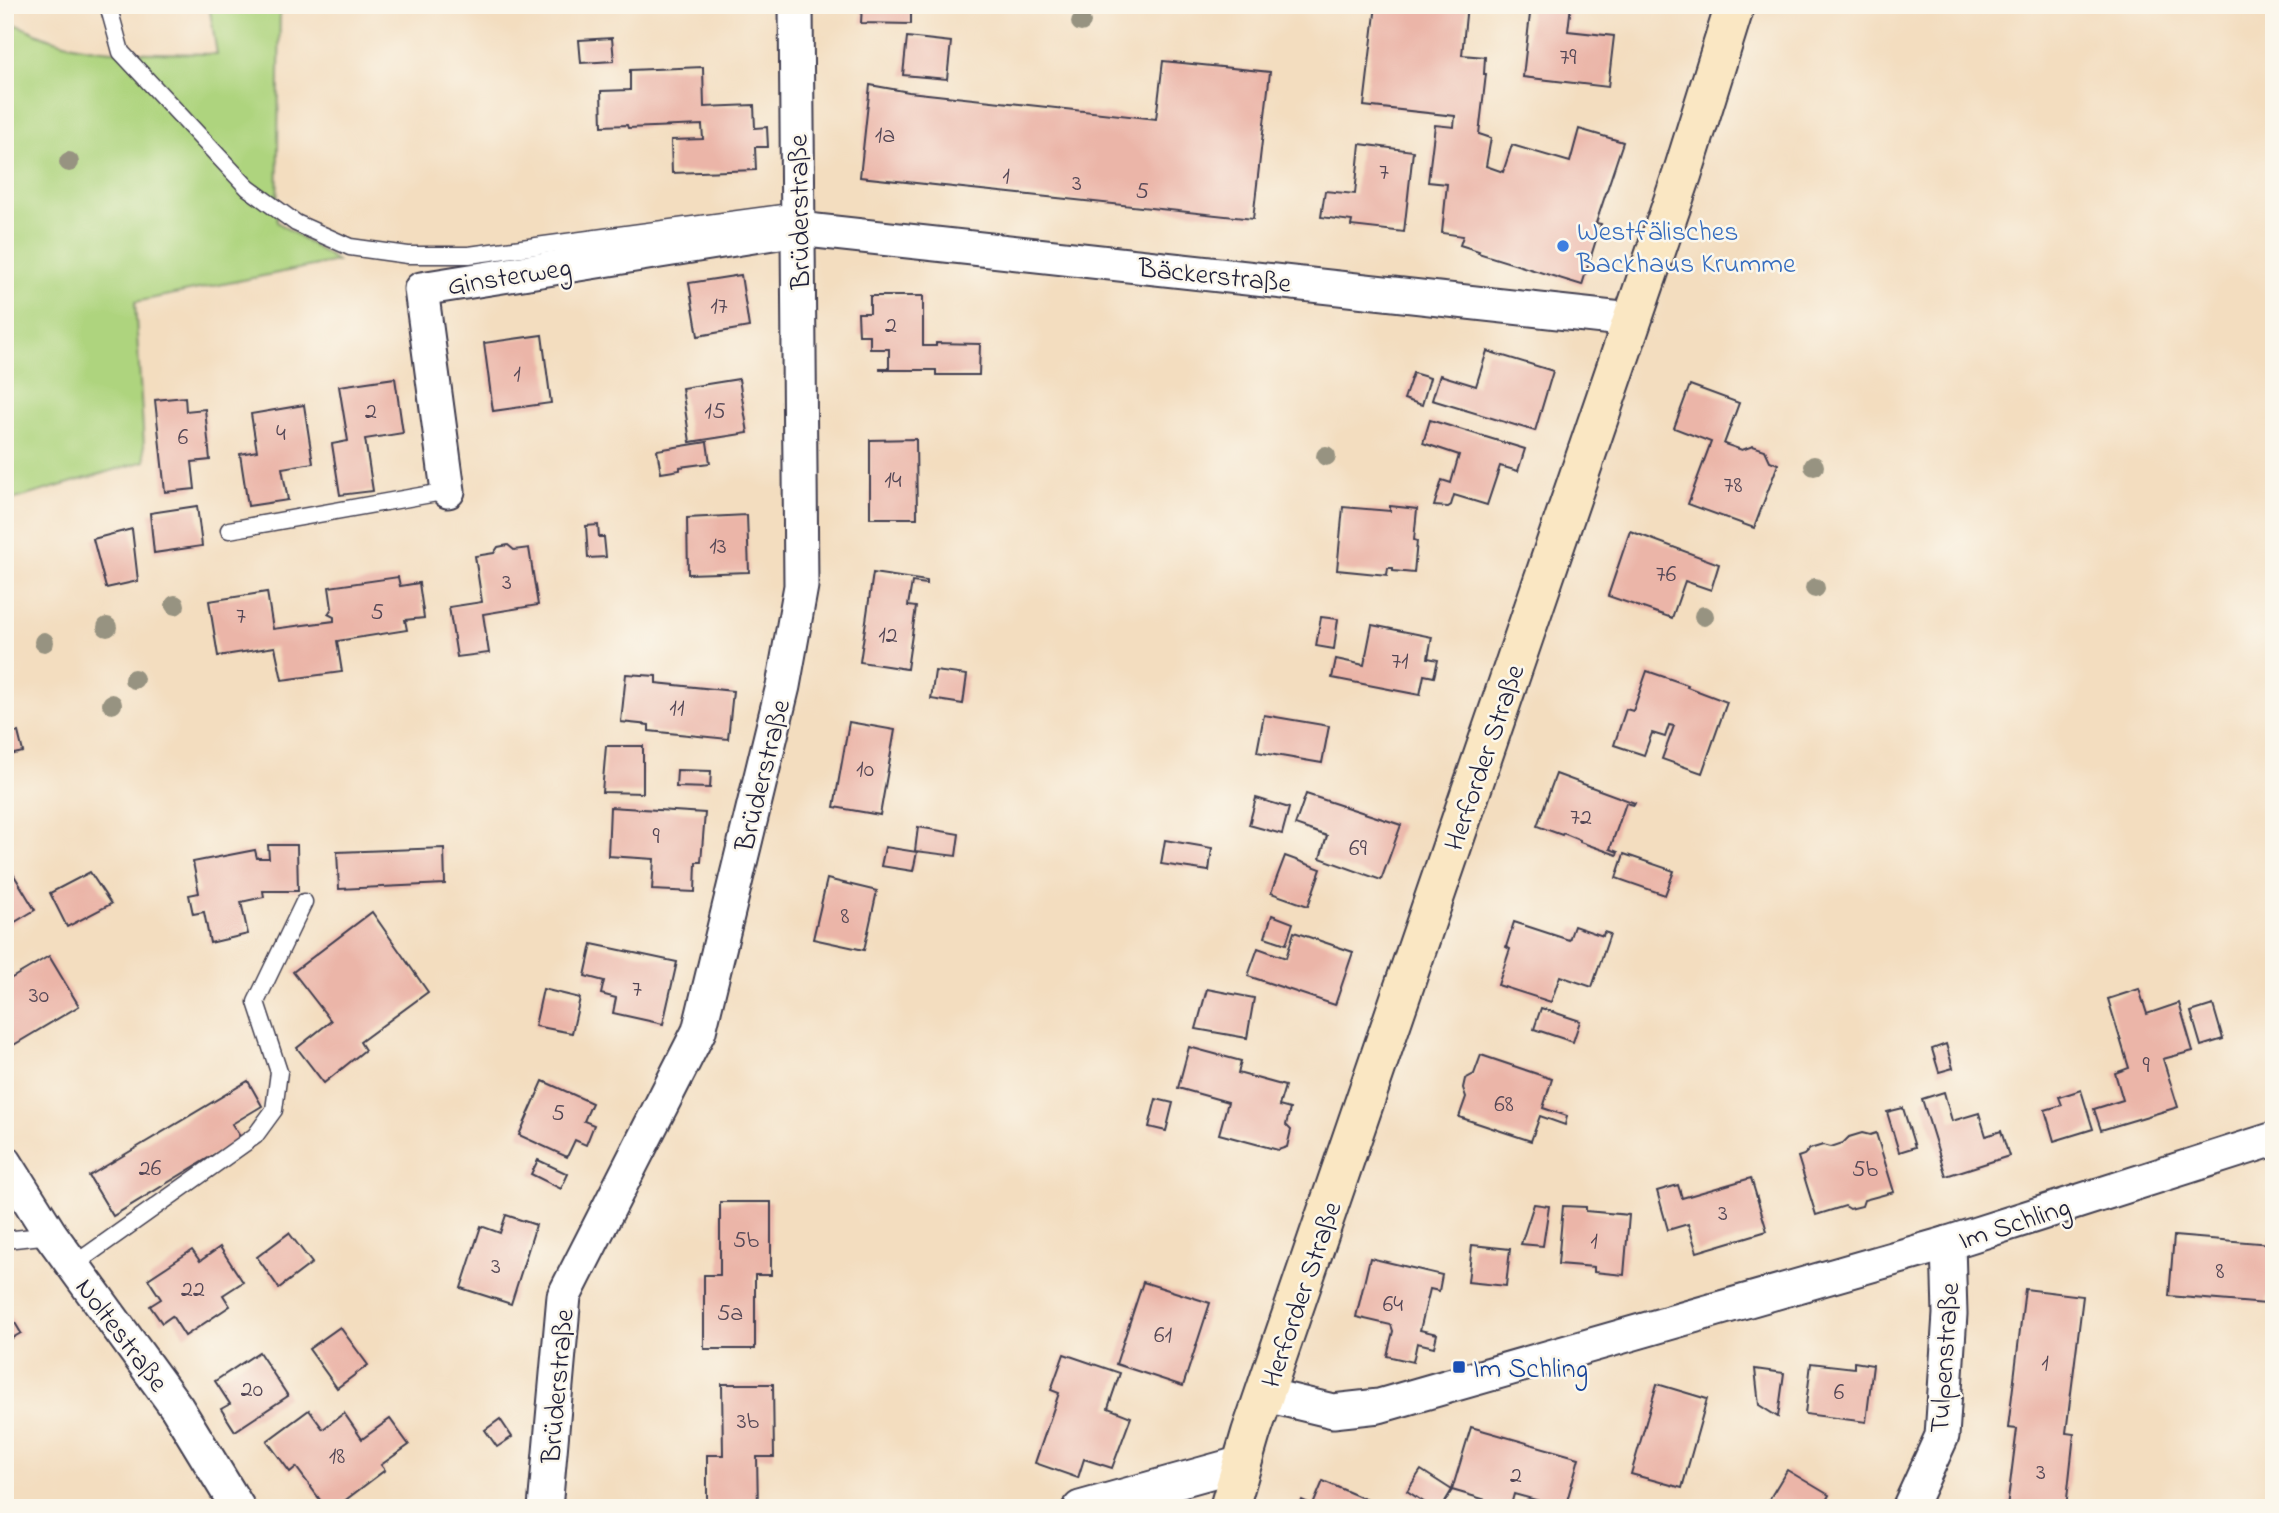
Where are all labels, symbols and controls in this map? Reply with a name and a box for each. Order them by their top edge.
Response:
house number: 79 [1559,41,1577,76]
house number: 1a [875,119,895,154]
street label: Brüderstraße [780,134,823,291]
house number: 7 [1379,156,1389,191]
house number: 1 [1002,160,1010,195]
house number: 3 [1072,167,1082,202]
house number: 5 [1135,175,1149,210]
place label: Westfälisches Backhaus Krumme [1576,213,1796,286]
marker: Westfälisches Backhaus Krumme [1555,238,1571,254]
street label: Ginsterweg [445,248,574,308]
street label: Bäckerstraße [1135,249,1294,306]
house number: 17 [710,290,728,325]
house number: 2 [885,309,897,344]
house number: 1 [513,358,521,393]
house number: 2 [365,395,377,430]
house number: 15 [704,395,726,430]
house number: 4 [276,417,286,452]
house number: 6 [178,421,189,456]
house number: 14 [884,464,902,499]
house number: 78 [1724,469,1742,504]
house number: 13 [709,530,727,565]
house number: 76 [1656,558,1677,593]
house number: 3 [502,566,512,601]
house number: 5 [370,596,384,631]
house number: 7 [236,600,246,635]
house number: 12 [878,619,898,654]
house number: 71 [1391,645,1409,680]
street label: Herforder Straße [1435,659,1537,857]
house number: 11 [669,692,685,727]
street label: Brüderstraße [726,695,803,857]
house number: 10 [856,753,874,788]
house number: 72 [1570,801,1592,836]
house number: 9 [652,820,660,855]
house number: 69 [1349,832,1368,867]
house number: 8 [841,900,850,935]
house number: 7 [632,973,642,1008]
house number: 30 [29,979,49,1014]
house number: 9 [2142,1049,2150,1084]
house number: 68 [1494,1088,1514,1123]
house number: 5 [551,1097,565,1132]
house number: 26 [139,1152,162,1187]
house number: 5b [1852,1153,1879,1188]
street label: Im Schling [1954,1188,2076,1263]
street label: Herforder Straße [1252,1196,1354,1394]
house number: 3 [1718,1197,1728,1232]
house number: 5b [733,1224,760,1259]
house number: 1 [1590,1225,1598,1260]
house number: 3 [491,1250,501,1285]
house number: 8 [2216,1255,2225,1290]
street label: Noltestraße [64,1270,177,1402]
house number: 22 [181,1273,205,1308]
street label: Tulpenstraße [1921,1281,1972,1435]
house number: 64 [1383,1288,1403,1323]
house number: 5a [717,1297,743,1332]
street label: Brüderstraße [532,1307,587,1466]
house number: 61 [1154,1319,1172,1354]
house number: 1 [2041,1347,2049,1382]
place label: Im Schling [1473,1350,1588,1391]
marker: Im Schling [1451,1359,1467,1375]
house number: 20 [241,1373,263,1408]
house number: 6 [1834,1376,1845,1411]
house number: 3b [737,1405,760,1440]
house number: 18 [329,1440,345,1475]
house number: 3 [2036,1456,2046,1491]
house number: 2 [1510,1459,1522,1494]

